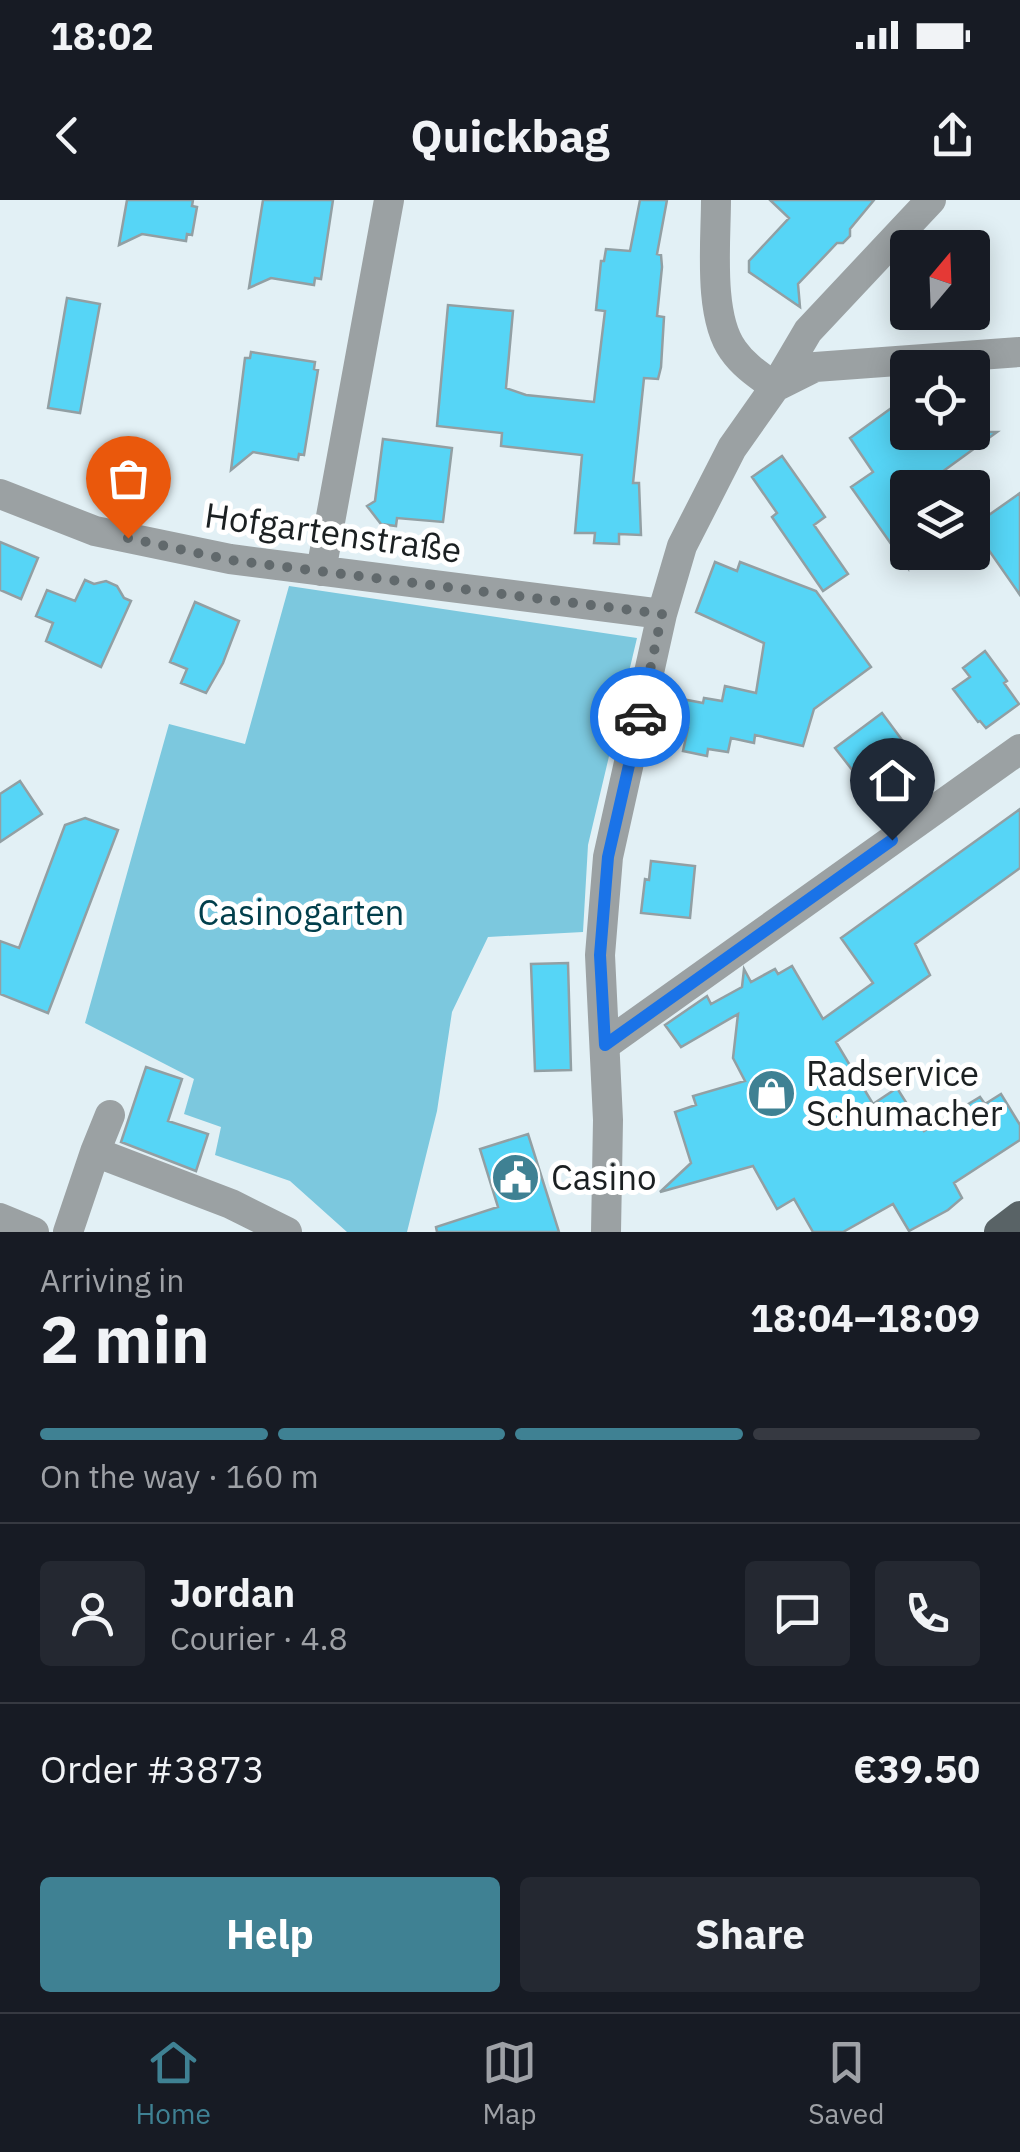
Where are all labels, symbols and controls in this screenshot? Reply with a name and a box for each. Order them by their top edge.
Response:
text: 18:02 [50,11,154,60]
text: Quickbag [411,106,609,164]
icon: back [40,108,95,163]
icon: share [925,108,980,163]
north arrow [890,230,990,330]
map controls [890,230,990,570]
button: locate [890,350,990,450]
pin [86,436,171,539]
icon: bag [101,451,156,506]
button: layers [890,470,990,570]
street label: Hofgartenstraße [202,491,464,573]
courier [590,667,690,767]
icon: car [613,690,668,745]
pin [850,738,935,841]
icon: home [865,753,920,808]
park label: Casinogarten [198,889,405,935]
place label: Radservice Schumacher [806,1050,1003,1136]
shop icon: Radservice Schumacher [745,1068,797,1120]
public building icon: Casino [490,1152,542,1204]
place label: Casino [551,1154,657,1200]
text: Arriving in [40,1259,185,1301]
text: 18:04–18:09 [750,1293,980,1342]
text: 2 min [40,1296,210,1381]
text: On the way · 160 m [40,1455,319,1497]
button: person [40,1561,145,1666]
button: chat [745,1561,850,1666]
button: phone [875,1561,980,1666]
text: Jordan [170,1568,295,1617]
text: Courier · 4.8 [170,1617,348,1659]
text: Order #3873 [40,1744,265,1793]
text: €39.50 [853,1744,980,1793]
button: Help [40,1877,500,1992]
button: Share [520,1877,980,1992]
tab: Home [136,2035,211,2132]
tab: Map [482,2035,537,2132]
tab: Saved [808,2035,884,2132]

